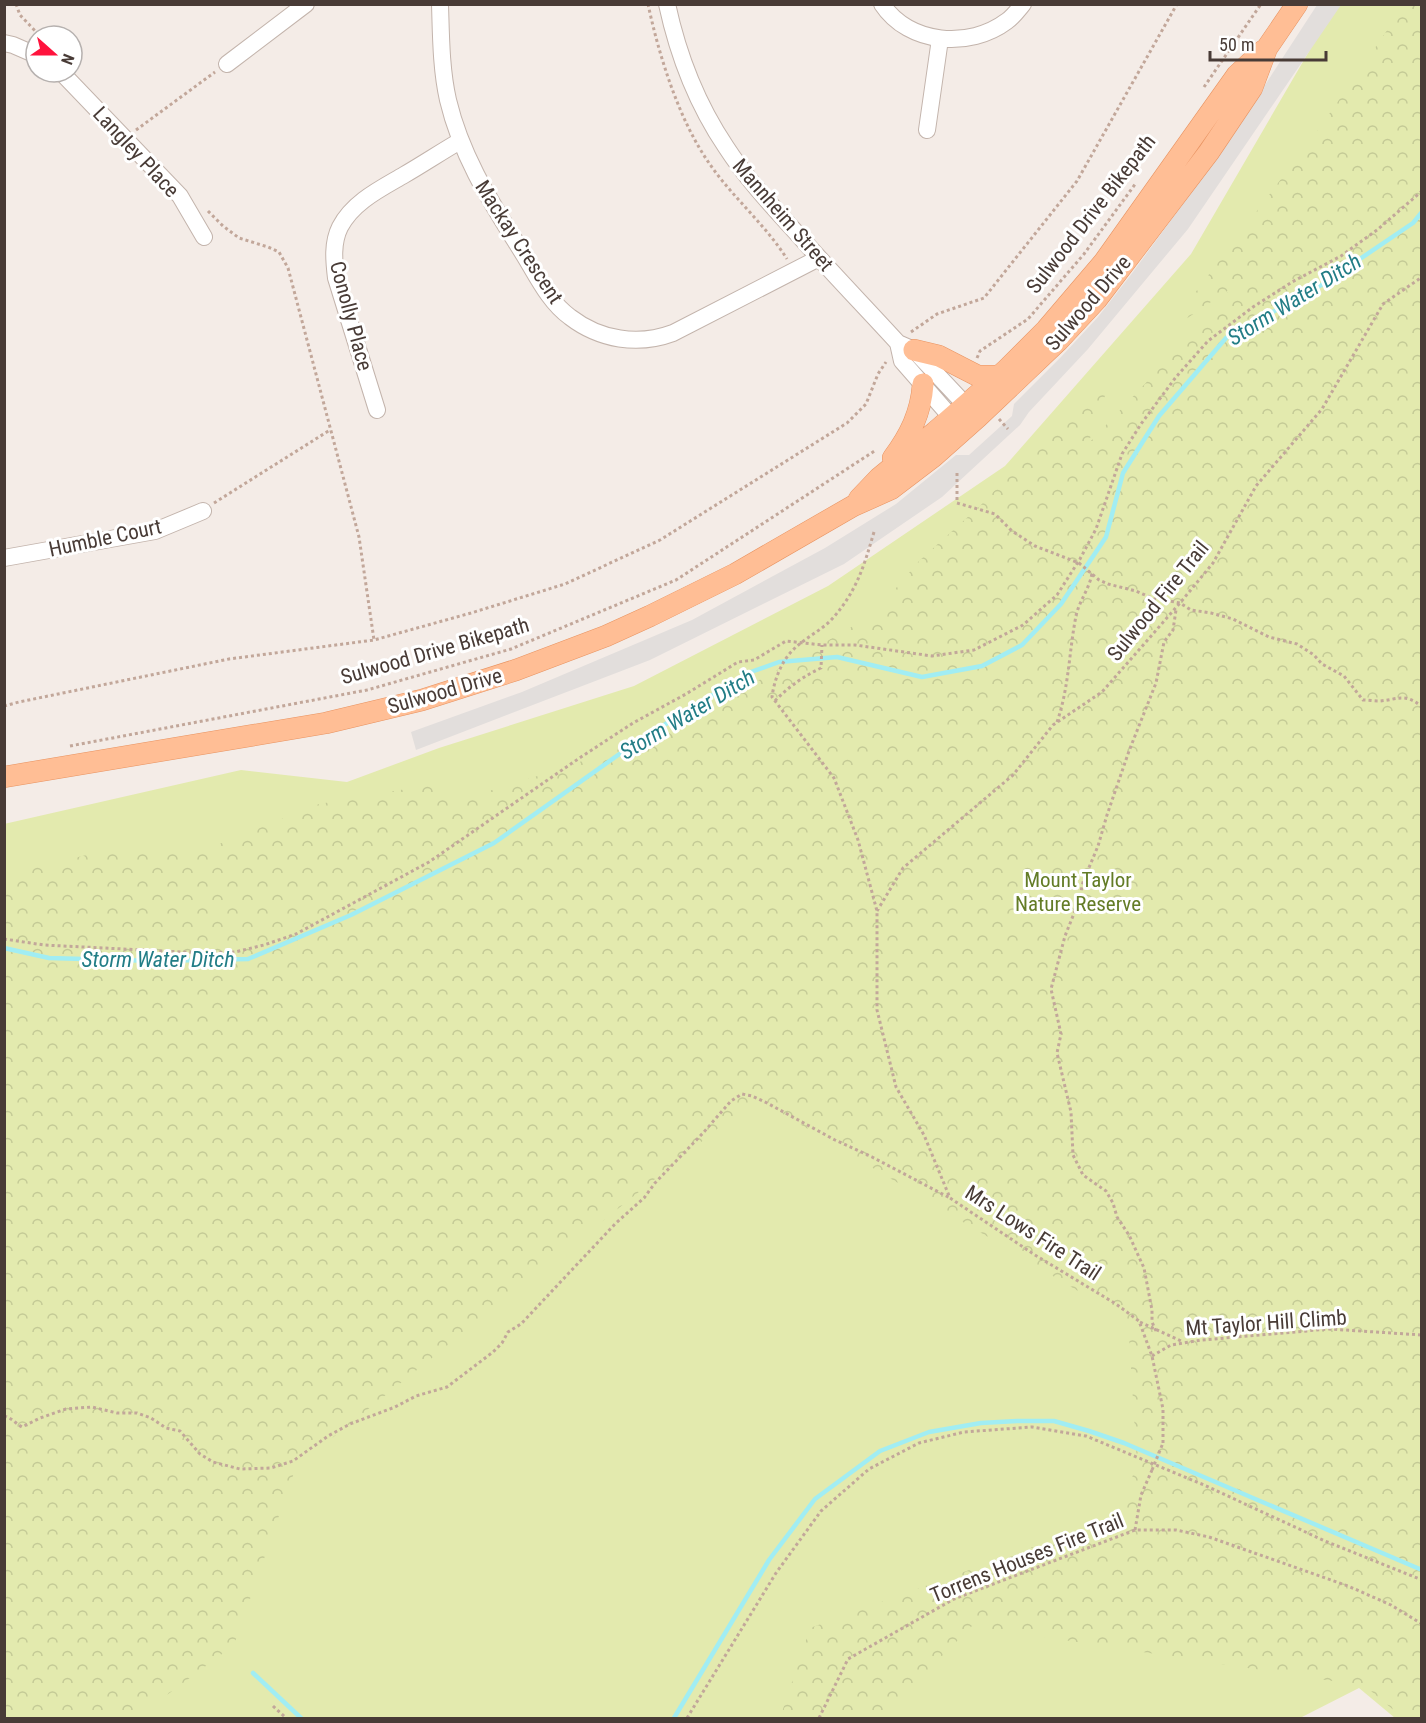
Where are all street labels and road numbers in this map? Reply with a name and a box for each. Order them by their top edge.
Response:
street label: Langley Place [88,102,184,202]
street label: Sulwood Drive Bikepath [1022,130,1160,298]
street label: Mannheim Street [728,154,838,276]
street label: Mackay Crescent [470,176,568,308]
street label: Sulwood Drive [1040,251,1136,355]
street label: Conolly Place [325,259,377,374]
street label: Humble Court [46,514,164,562]
street label: Sulwood Fire Trail [1102,536,1214,666]
street label: Sulwood Drive Bikepath [338,612,532,690]
street label: Sulwood Drive [385,663,505,719]
street label: Mrs Lows Fire Trail [961,1180,1105,1286]
street label: Mt Taylor Hill Climb [1185,1305,1347,1341]
street label: Torrens Houses Fire Trail [927,1508,1127,1608]

